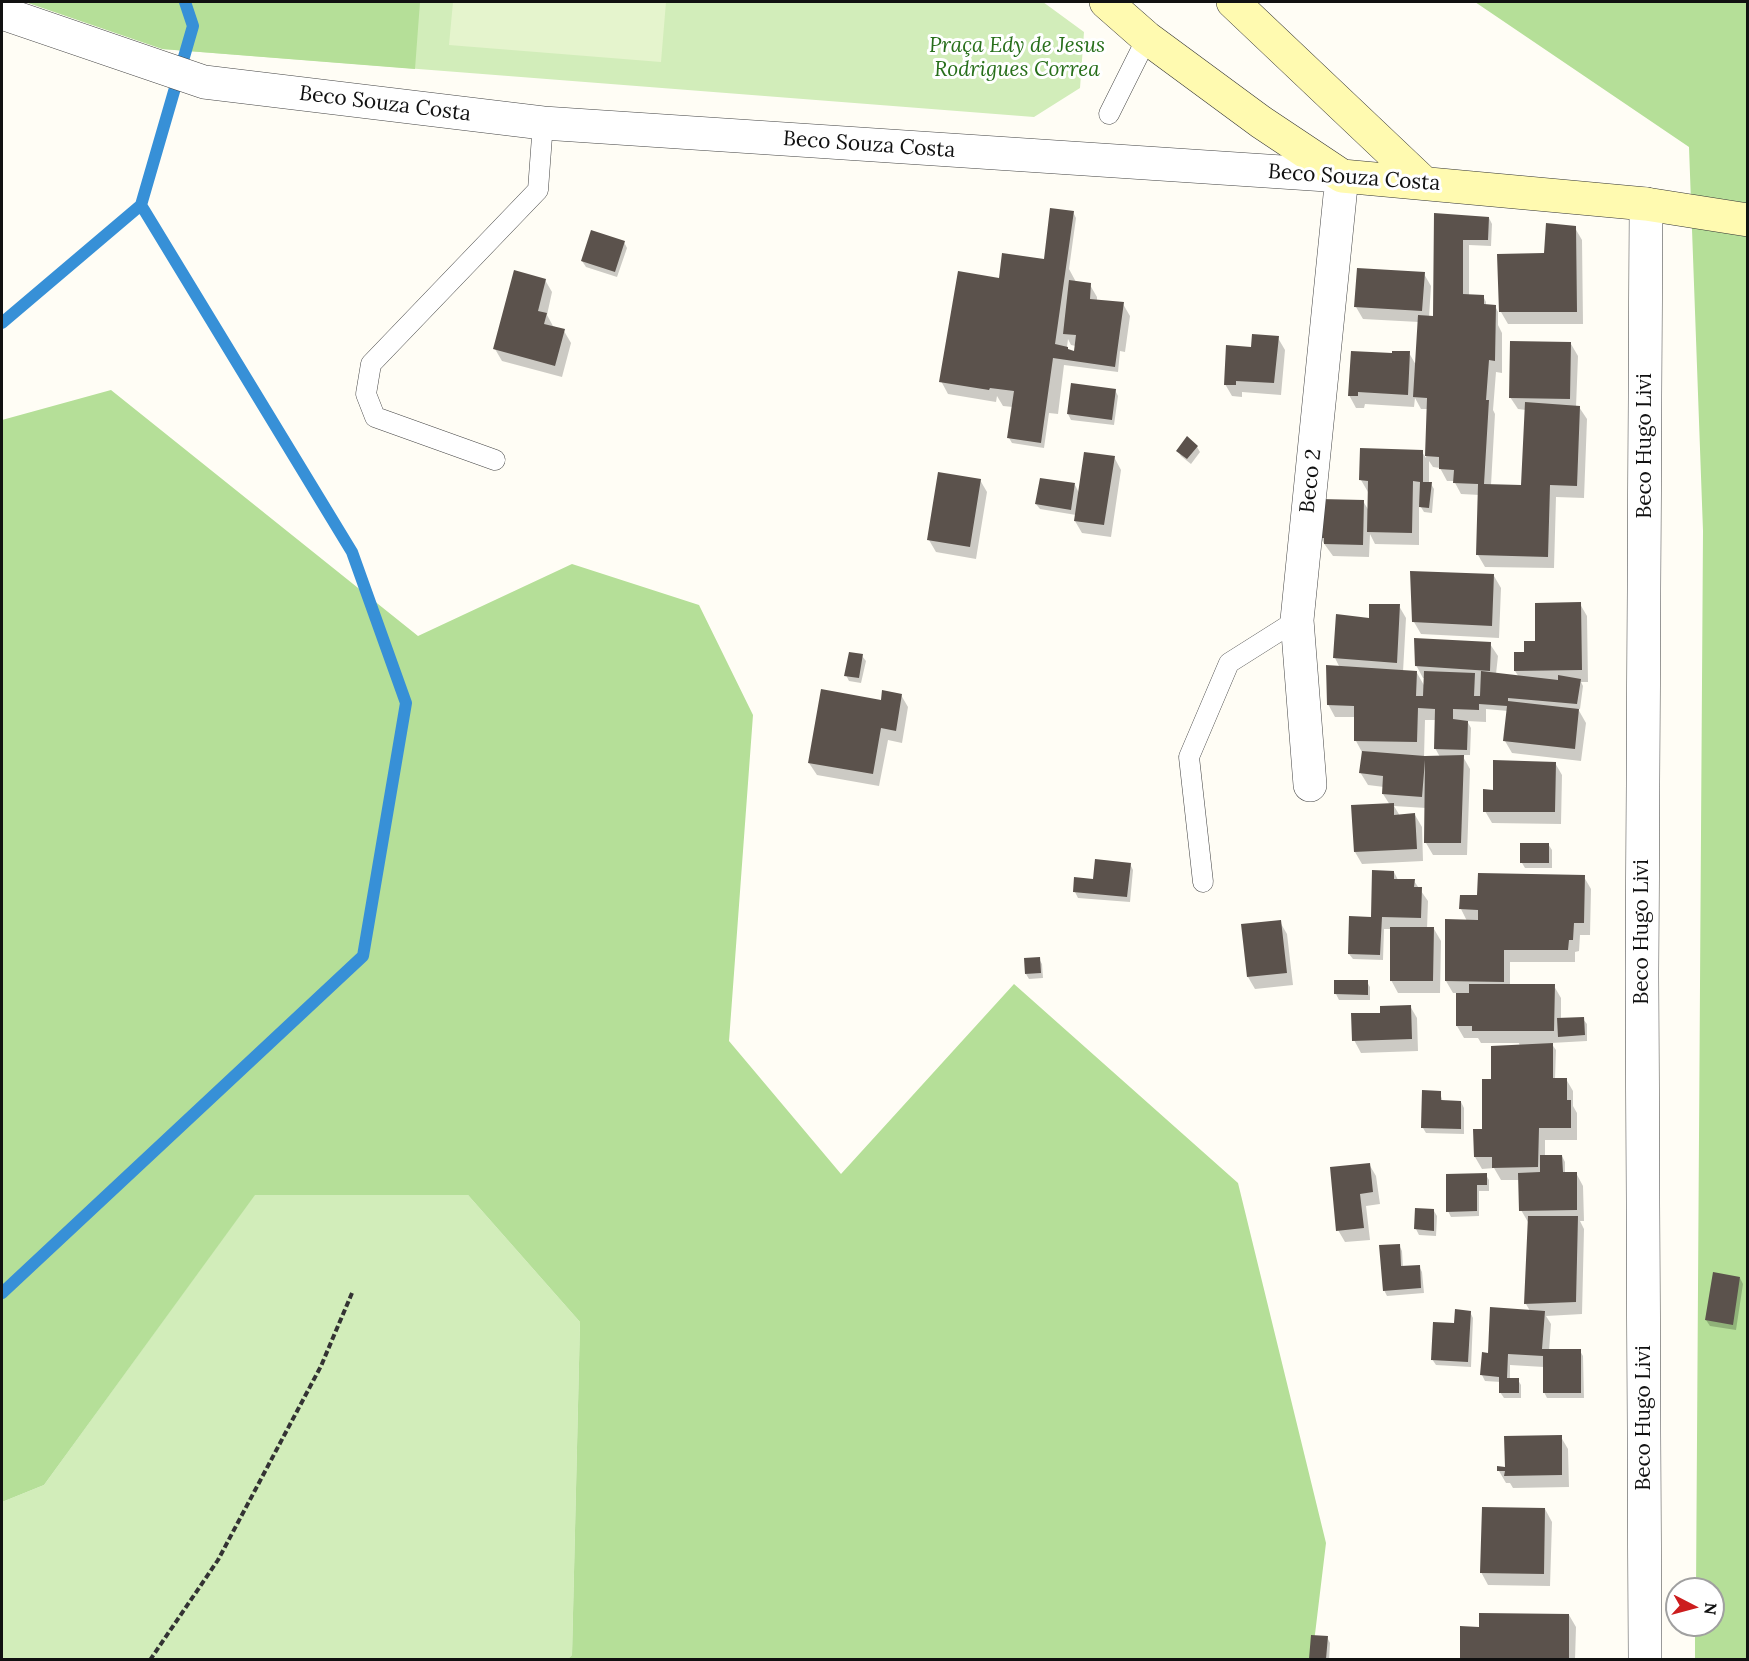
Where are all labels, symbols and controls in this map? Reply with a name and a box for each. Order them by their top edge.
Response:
park label: Praça Edy de Jesus Rodrigues Correa [929,33,1105,83]
street label: Beco Souza Costa [298,81,472,127]
street label: Beco Souza Costa [782,126,956,164]
street label: Beco Souza Costa [1267,159,1441,197]
street label: Beco Hugo Livi [1632,373,1658,519]
street label: Beco 2 [1295,448,1327,514]
street label: Beco Hugo Livi [1629,859,1655,1005]
street label: Beco Hugo Livi [1631,1345,1657,1491]
north arrow [1665,1577,1725,1637]
text: N [1700,1601,1722,1616]

